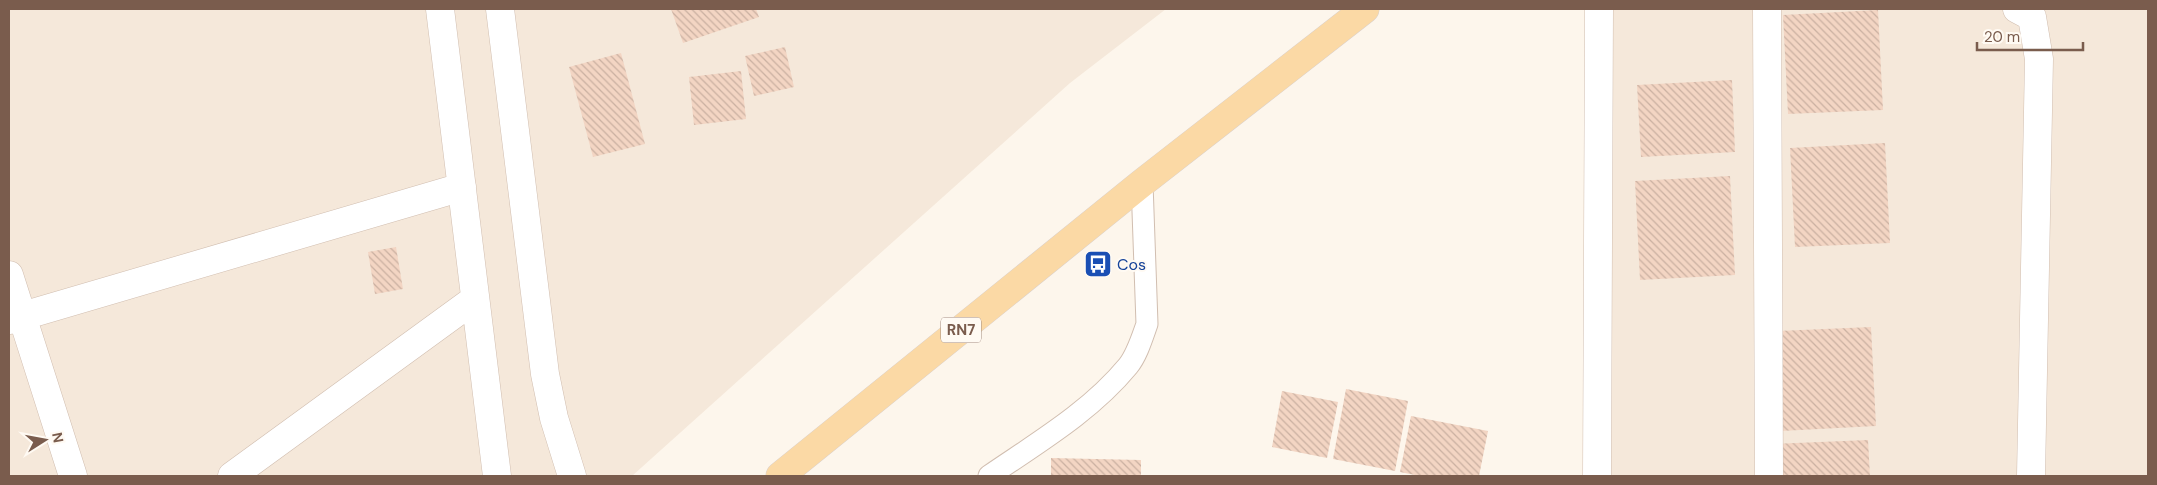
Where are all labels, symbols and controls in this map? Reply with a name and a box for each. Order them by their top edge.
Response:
scale bar [1977,20,2083,52]
text: 20 m [1984,27,2020,47]
bus stop icon: Cos [1083,249,1113,279]
place label: Cos [1117,254,1146,275]
road number: RN7 [941,318,981,342]
north arrow [20,415,70,465]
text: N [48,431,68,444]

